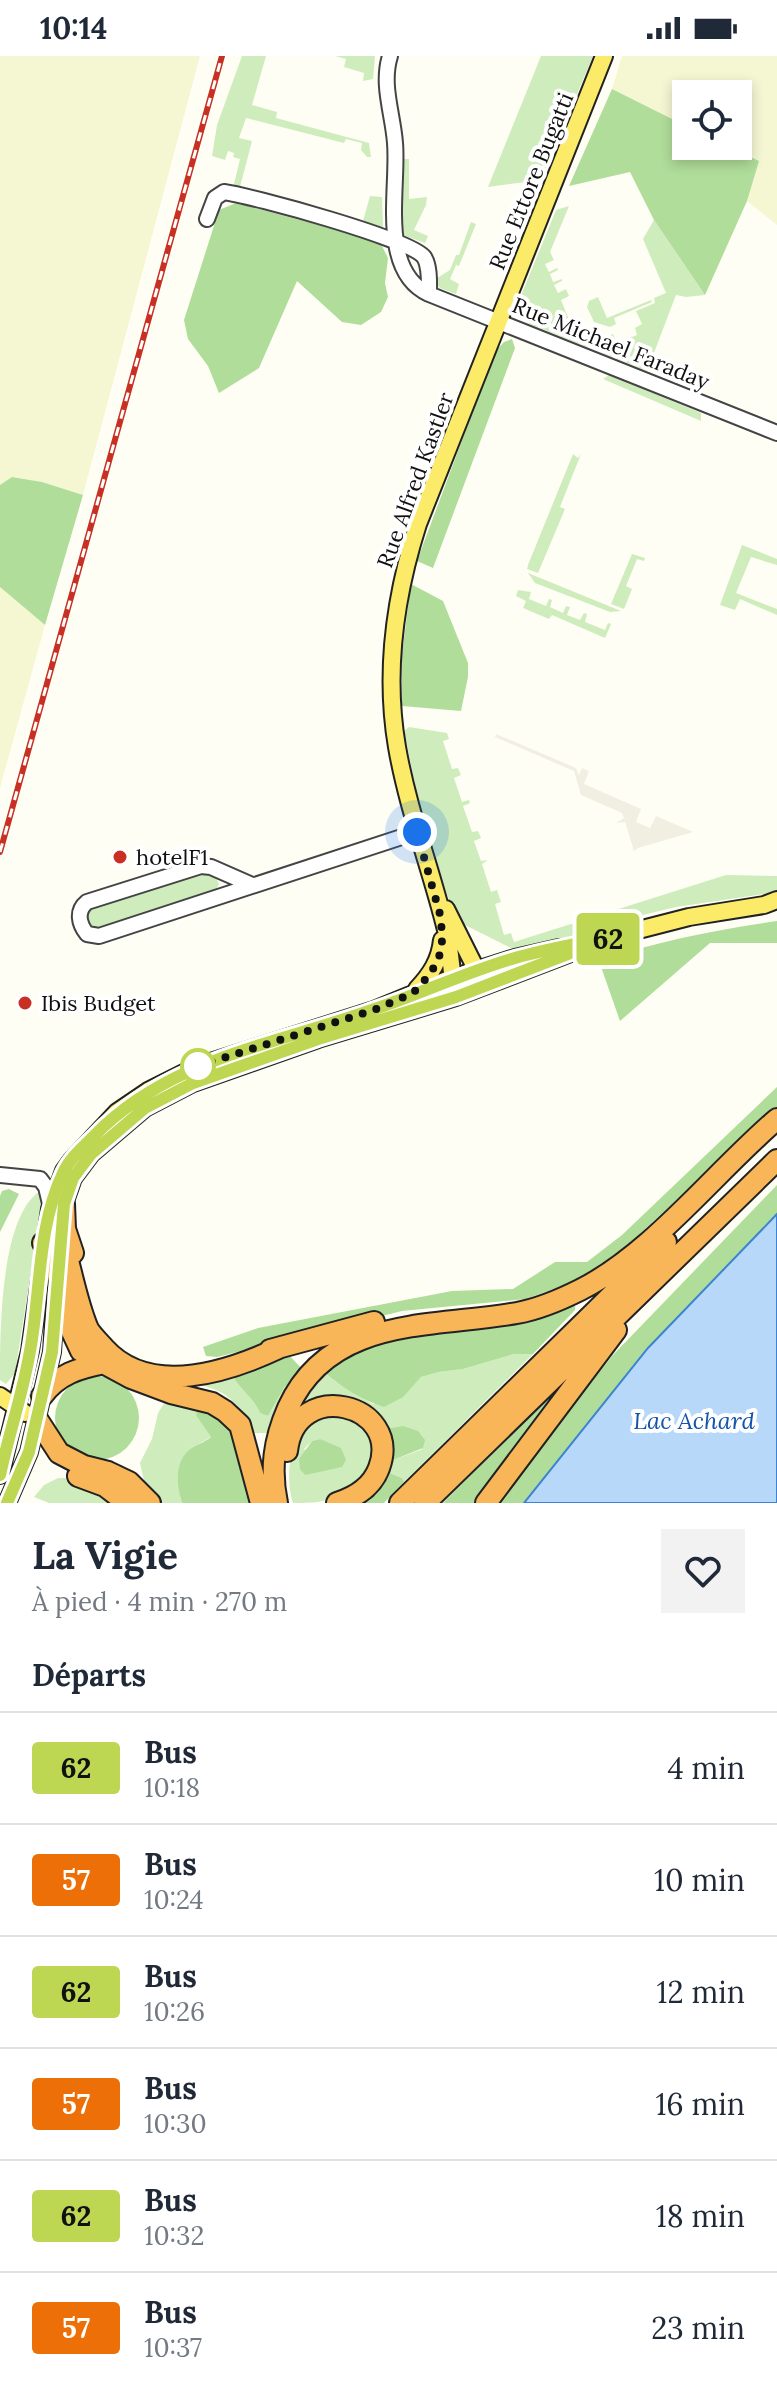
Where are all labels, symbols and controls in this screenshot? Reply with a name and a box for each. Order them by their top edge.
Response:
text: 10:14 [40,9,107,47]
map controls [672,80,752,160]
button: locate [672,80,752,160]
street label: Rue Ettore Bugatti [483,88,579,274]
street label: Rue Michael Faraday [508,291,714,395]
street label: Rue Alfred Kastler [370,388,460,571]
your location [397,812,437,852]
place label: hotelF1 [136,843,208,871]
marker: hotelF1 [111,848,129,866]
line badge: 62 [572,913,644,965]
text: 62 [592,921,624,957]
place label: Ibis Budget [41,989,156,1017]
marker: Ibis Budget [16,994,34,1012]
unlabelled marker [181,1049,215,1083]
water label: Lac Achard [633,1405,755,1436]
button: heart [661,1529,745,1613]
text: La Vigie [32,1531,178,1579]
text: À pied · 4 min · 270 m [32,1585,287,1618]
text: Départs [32,1656,146,1694]
text: Bus [144,1733,197,1771]
text: 4 min [667,1749,745,1787]
text: 62 [60,1750,92,1786]
text: 10:18 [144,1771,200,1804]
text: Bus [144,1845,197,1883]
text: 10 min [654,1861,745,1899]
text: 57 [62,1862,90,1898]
text: 10:24 [144,1883,204,1916]
text: Bus [144,1957,197,1995]
text: 12 min [657,1973,745,2011]
text: 62 [60,1974,92,2010]
text: 10:26 [144,1995,205,2028]
text: Bus [144,2069,197,2107]
text: 16 min [655,2085,745,2123]
text: 57 [62,2086,90,2122]
text: 10:30 [144,2107,207,2140]
text: Bus [144,2181,197,2219]
text: 18 min [656,2197,745,2235]
text: 62 [60,2198,92,2234]
text: 10:32 [144,2219,205,2252]
text: Bus [144,2293,197,2331]
text: 23 min [651,2309,745,2347]
text: 57 [62,2310,90,2346]
text: 10:37 [144,2331,202,2364]

